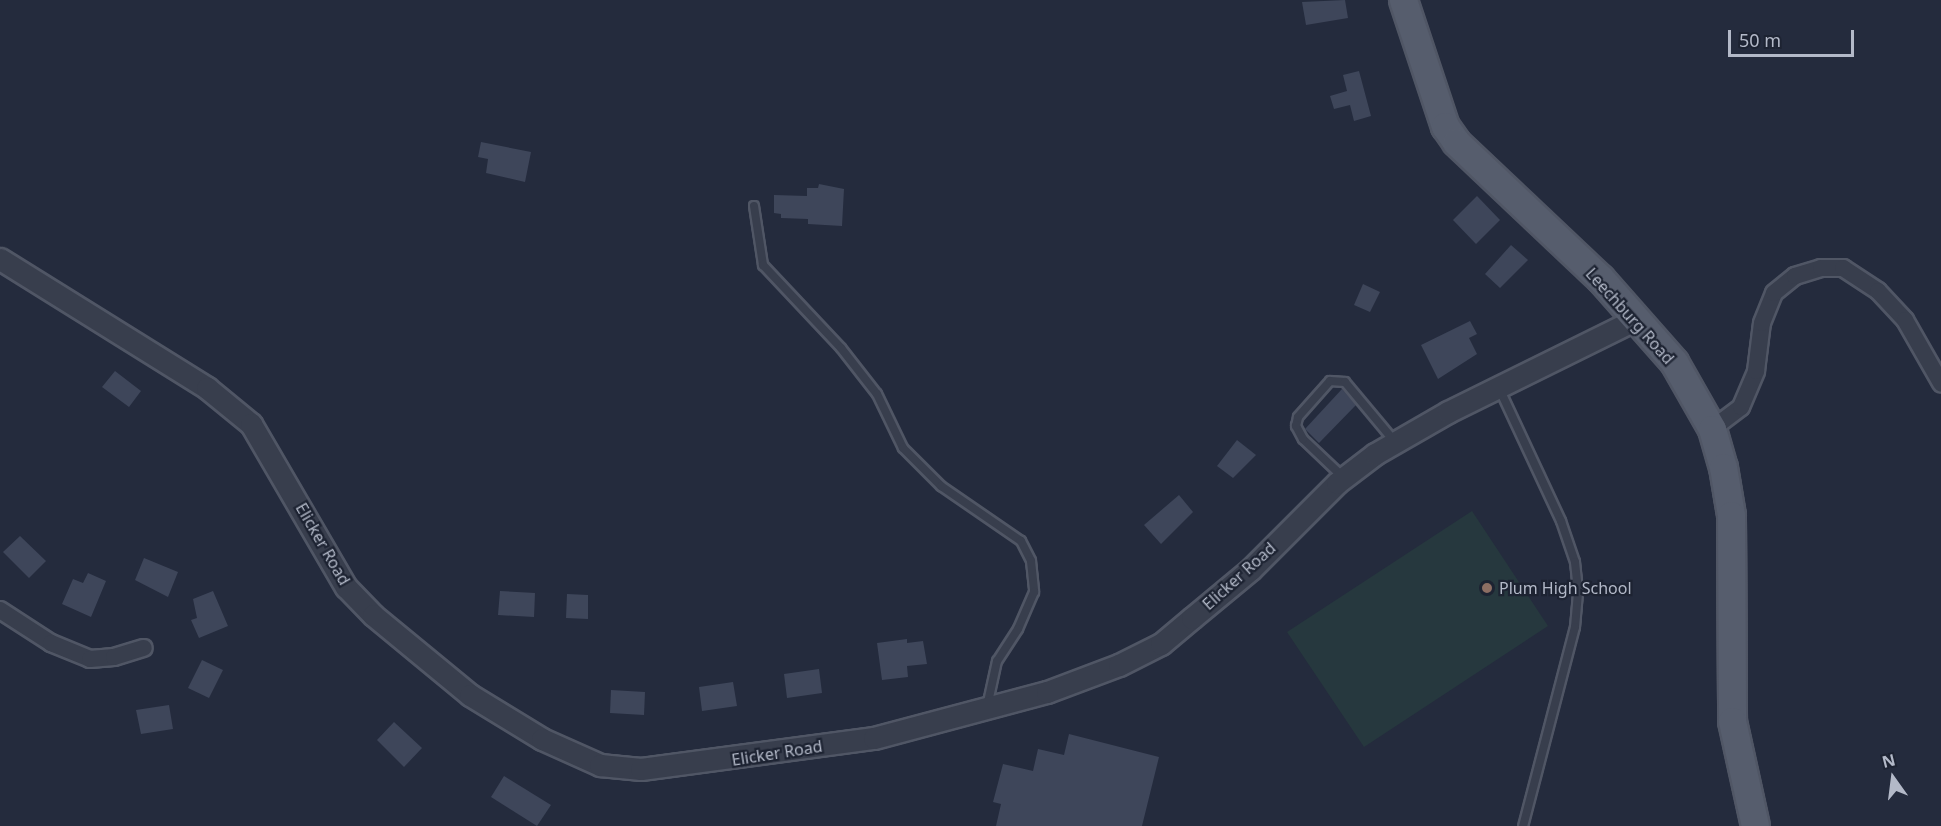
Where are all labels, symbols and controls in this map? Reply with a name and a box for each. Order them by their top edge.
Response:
scale bar [1731,18,1857,56]
text: 50 m [1739,28,1781,52]
street label: Leechburg Road [1582,264,1678,368]
street label: Elicker Road [292,500,354,588]
street label: Elicker Road [1199,538,1279,614]
place label: Plum High School [1499,578,1632,598]
marker: Plum High School [1480,581,1494,595]
street label: Elicker Road [730,736,824,770]
north arrow [1863,748,1923,808]
text: N [1880,748,1898,773]

